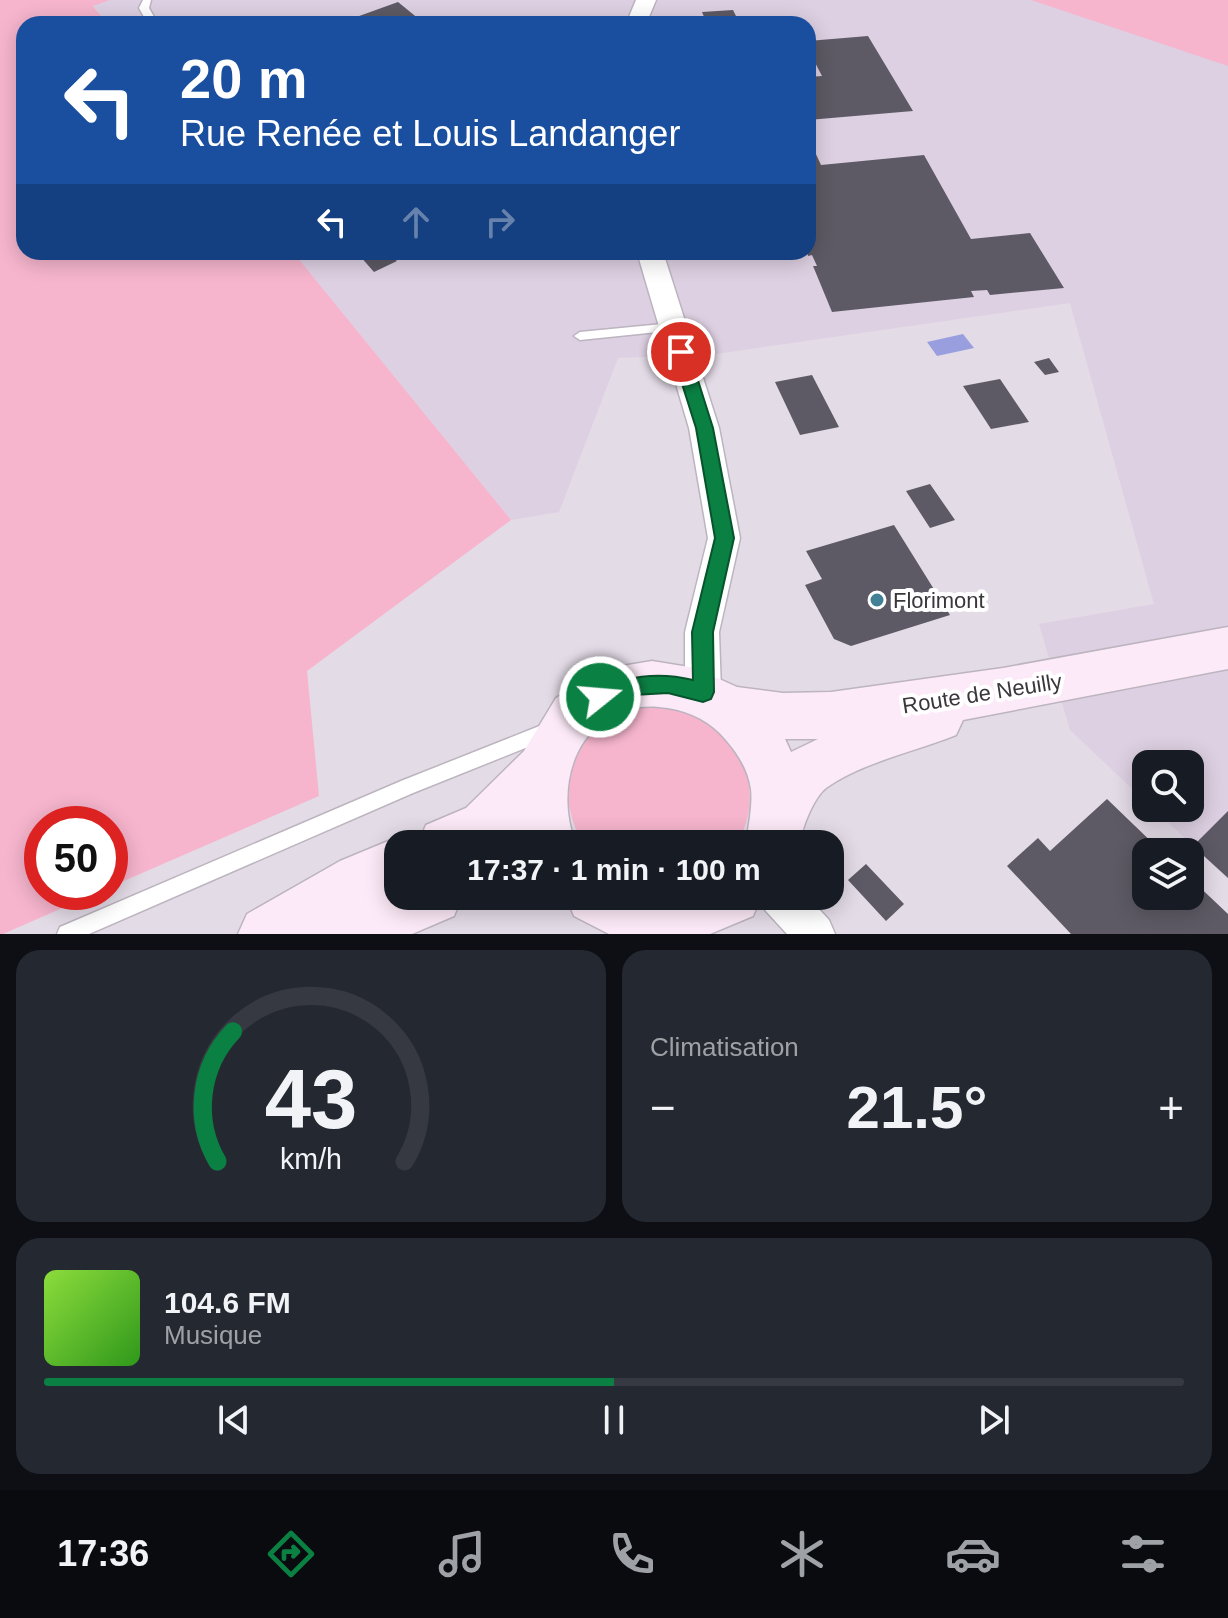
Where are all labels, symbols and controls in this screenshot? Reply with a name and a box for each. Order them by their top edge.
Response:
text: 20 m [180,47,308,110]
icon: left [48,48,152,152]
text: Rue Renée et Louis Landanger [180,113,680,154]
icon: left [310,200,354,244]
icon: ahead [394,200,438,244]
icon: right [478,200,522,244]
pin [647,318,715,386]
icon: arrive [659,330,703,374]
place label: Florimont [893,588,985,613]
marker: Florimont [868,591,886,609]
position arrow [558,655,642,739]
street label: Route de Neuilly [900,669,1064,718]
map controls [1132,750,1204,910]
button: search [1132,750,1204,822]
speed limit sign: 50 [24,806,128,910]
button: layers [1132,838,1204,910]
text: 17:37 · 1 min · 100 m [467,853,761,886]
text: Climatisation [650,1032,799,1062]
text: 43 [265,1053,357,1146]
text: 21.5° [847,1074,987,1141]
text: − [650,1083,676,1132]
text: + [1158,1083,1184,1132]
text: km/h [280,1143,342,1175]
text: 104.6 FM [164,1286,291,1319]
text: Musique [164,1320,262,1350]
icon: previous [212,1398,256,1442]
icon: pause [592,1398,636,1442]
icon: next [972,1398,1016,1442]
icon: directions [263,1526,319,1582]
icon: music [434,1526,490,1582]
icon: phone [604,1526,660,1582]
icon: climate [774,1526,830,1582]
icon: car [945,1526,1001,1582]
icon: filters [1115,1526,1171,1582]
text: 17:36 [57,1533,149,1574]

